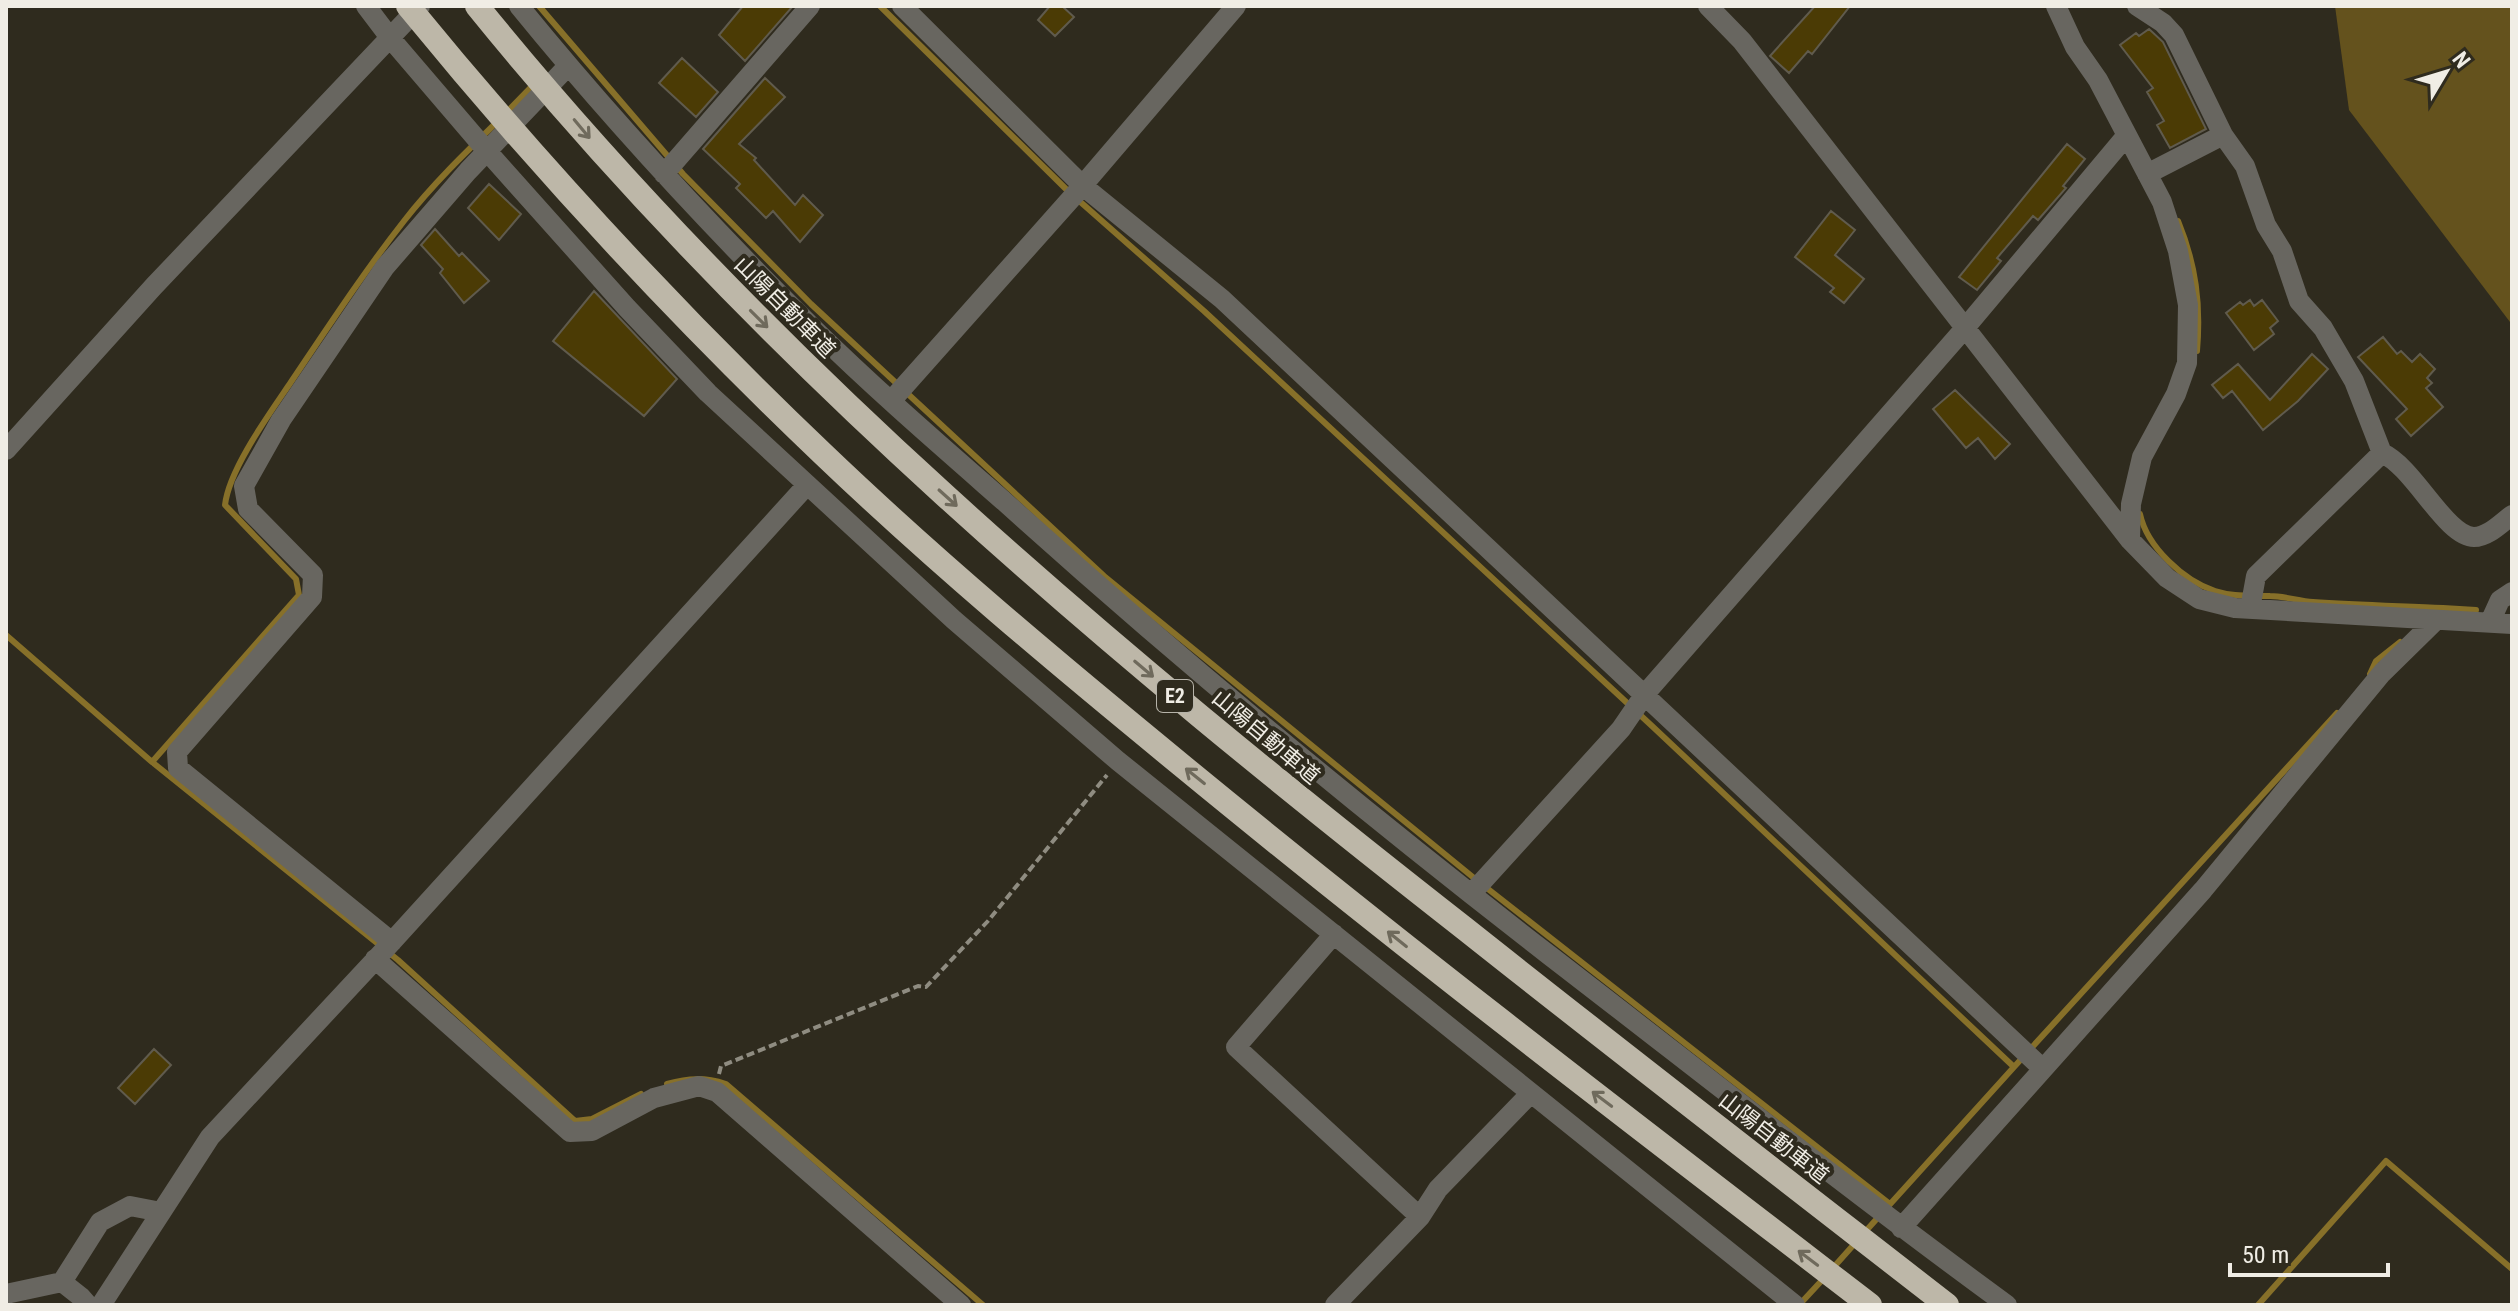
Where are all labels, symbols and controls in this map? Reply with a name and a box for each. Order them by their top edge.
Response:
north arrow [2406,32,2486,112]
text: N [2447,47,2475,73]
one-way arrow [573,119,591,139]
street label: 山陽自動車道 [729,251,841,363]
one-way arrow [750,309,769,329]
one-way arrow [938,489,958,508]
one-way arrow [1133,660,1153,678]
road number: E2 [1157,680,1193,712]
street label: 山陽自動車道 [1207,685,1325,789]
one-way arrow [1185,767,1205,785]
one-way arrow [1387,931,1408,948]
street label: 山陽自動車道 [1714,1088,1834,1188]
one-way arrow [1592,1091,1613,1108]
scale bar [2230,1227,2388,1277]
text: 50 m [2242,1241,2289,1269]
one-way arrow [1798,1249,1819,1266]

